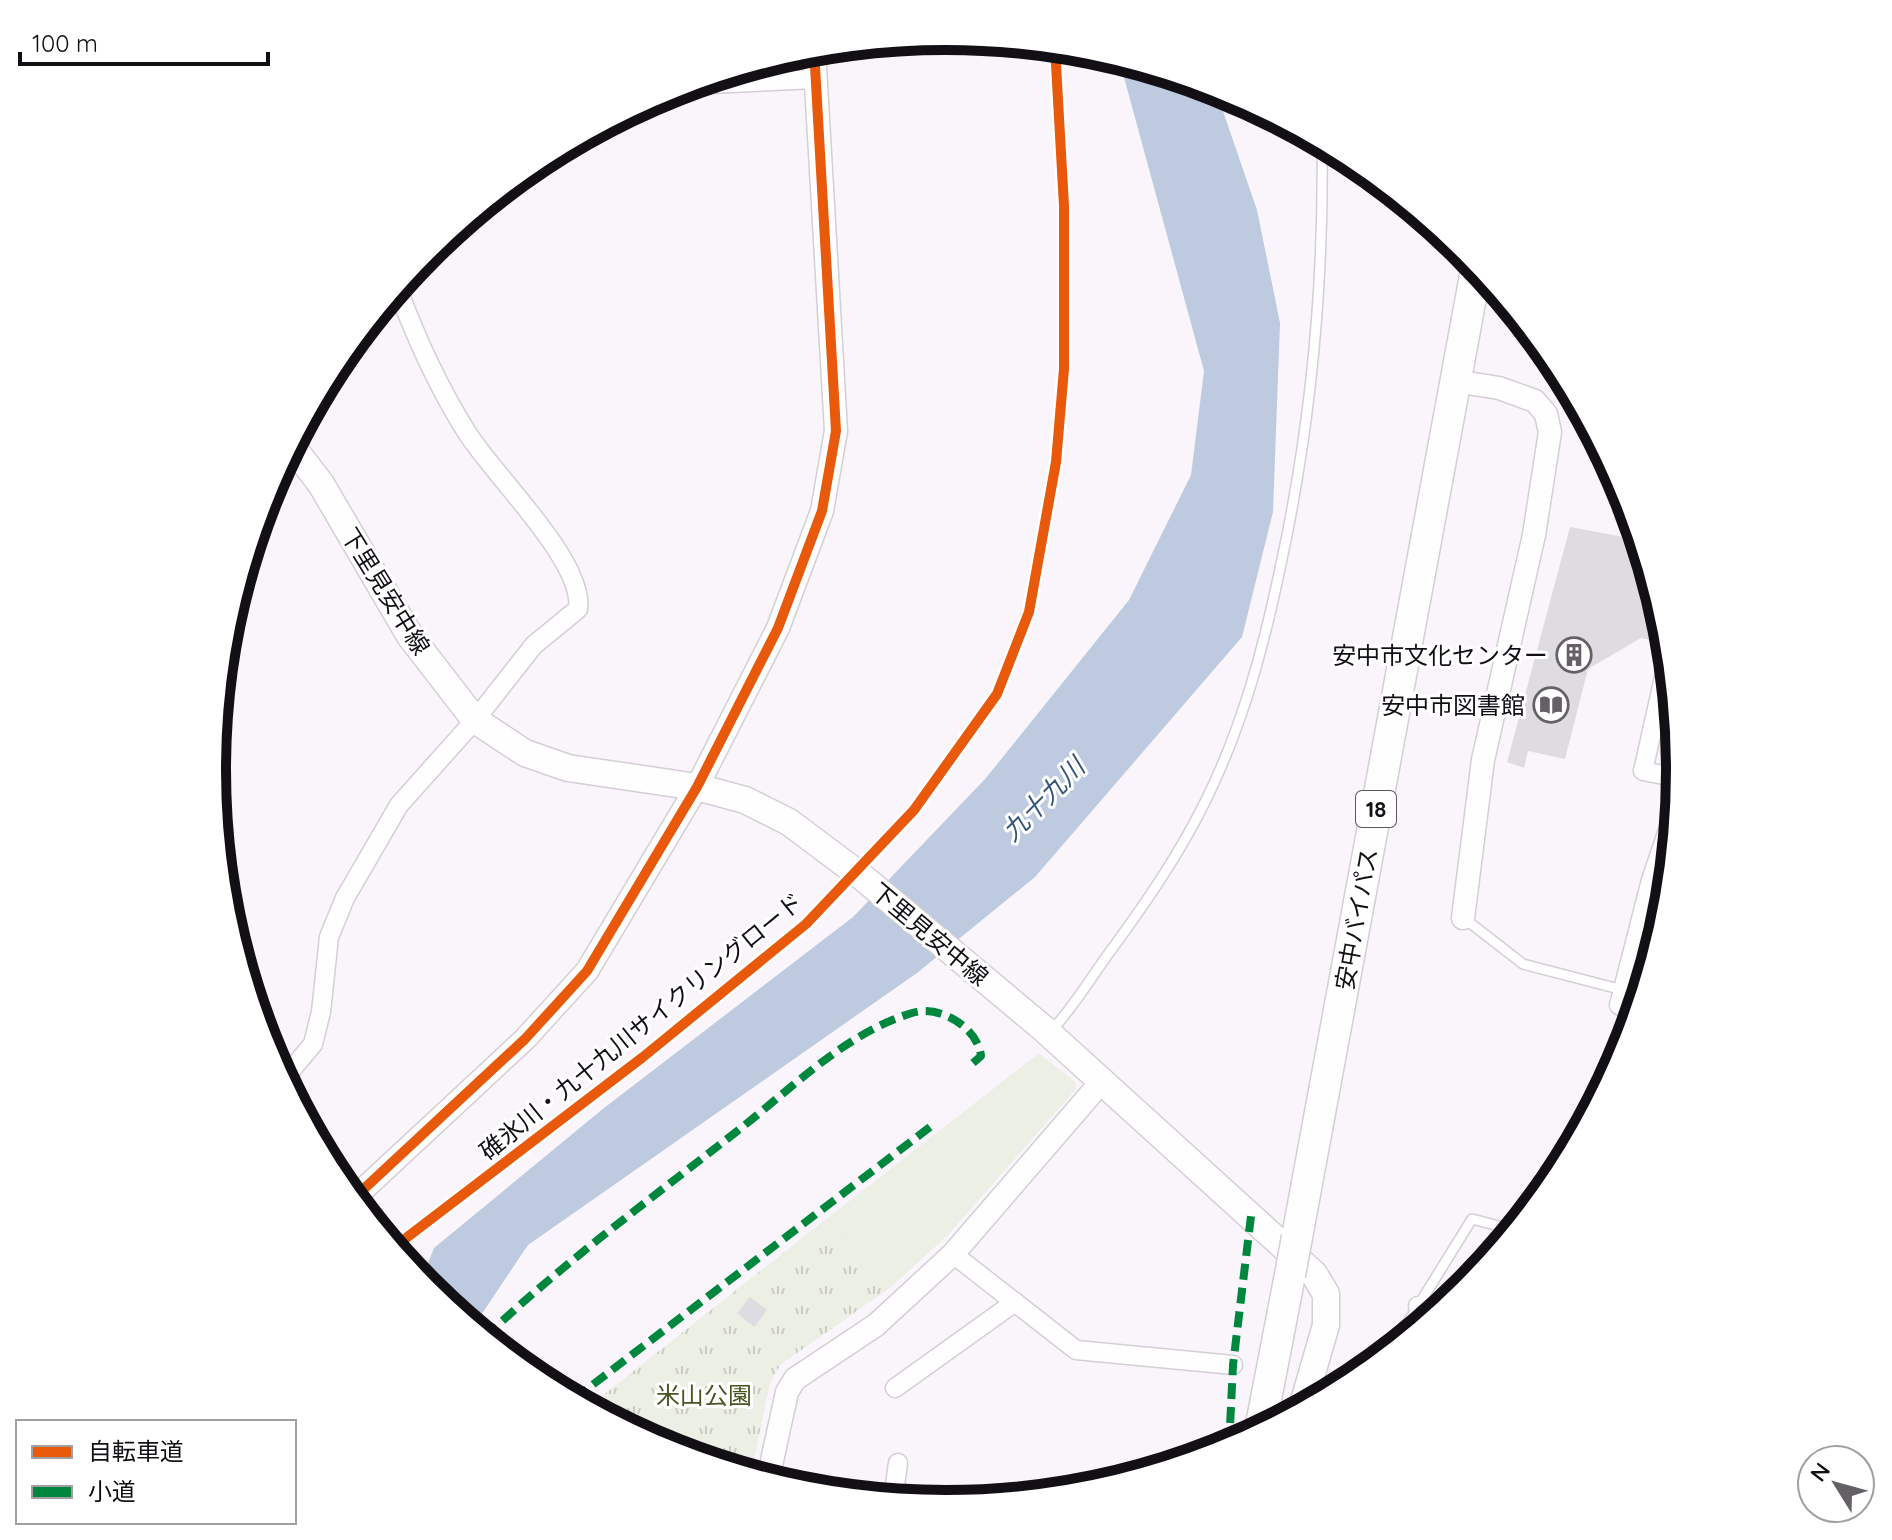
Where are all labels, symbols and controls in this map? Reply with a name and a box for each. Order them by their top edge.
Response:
scale bar [20,16,268,66]
text: 100 m [32,28,98,58]
street label: 下里見安中線 [335,522,437,660]
building icon: 安中市文化センター [1555,636,1593,674]
place label: 安中市文化センター [1332,640,1548,670]
library icon: 安中市図書館 [1532,686,1570,724]
place label: 安中市図書館 [1381,690,1525,720]
water label: 九十九川 [995,748,1094,847]
road number: 18 [1356,791,1396,827]
street label: 安中バイパス [1329,846,1383,992]
street label: 下里見安中線 [865,876,995,992]
street label: 碓氷川・九十九川サイクリングロード [473,886,809,1166]
park label: 米山公園 [656,1380,752,1410]
legend [16,1420,296,1524]
text: 自転車道 [88,1436,184,1466]
north arrow [1796,1444,1876,1524]
text: N [1804,1457,1836,1487]
text: 小道 [88,1476,136,1506]

